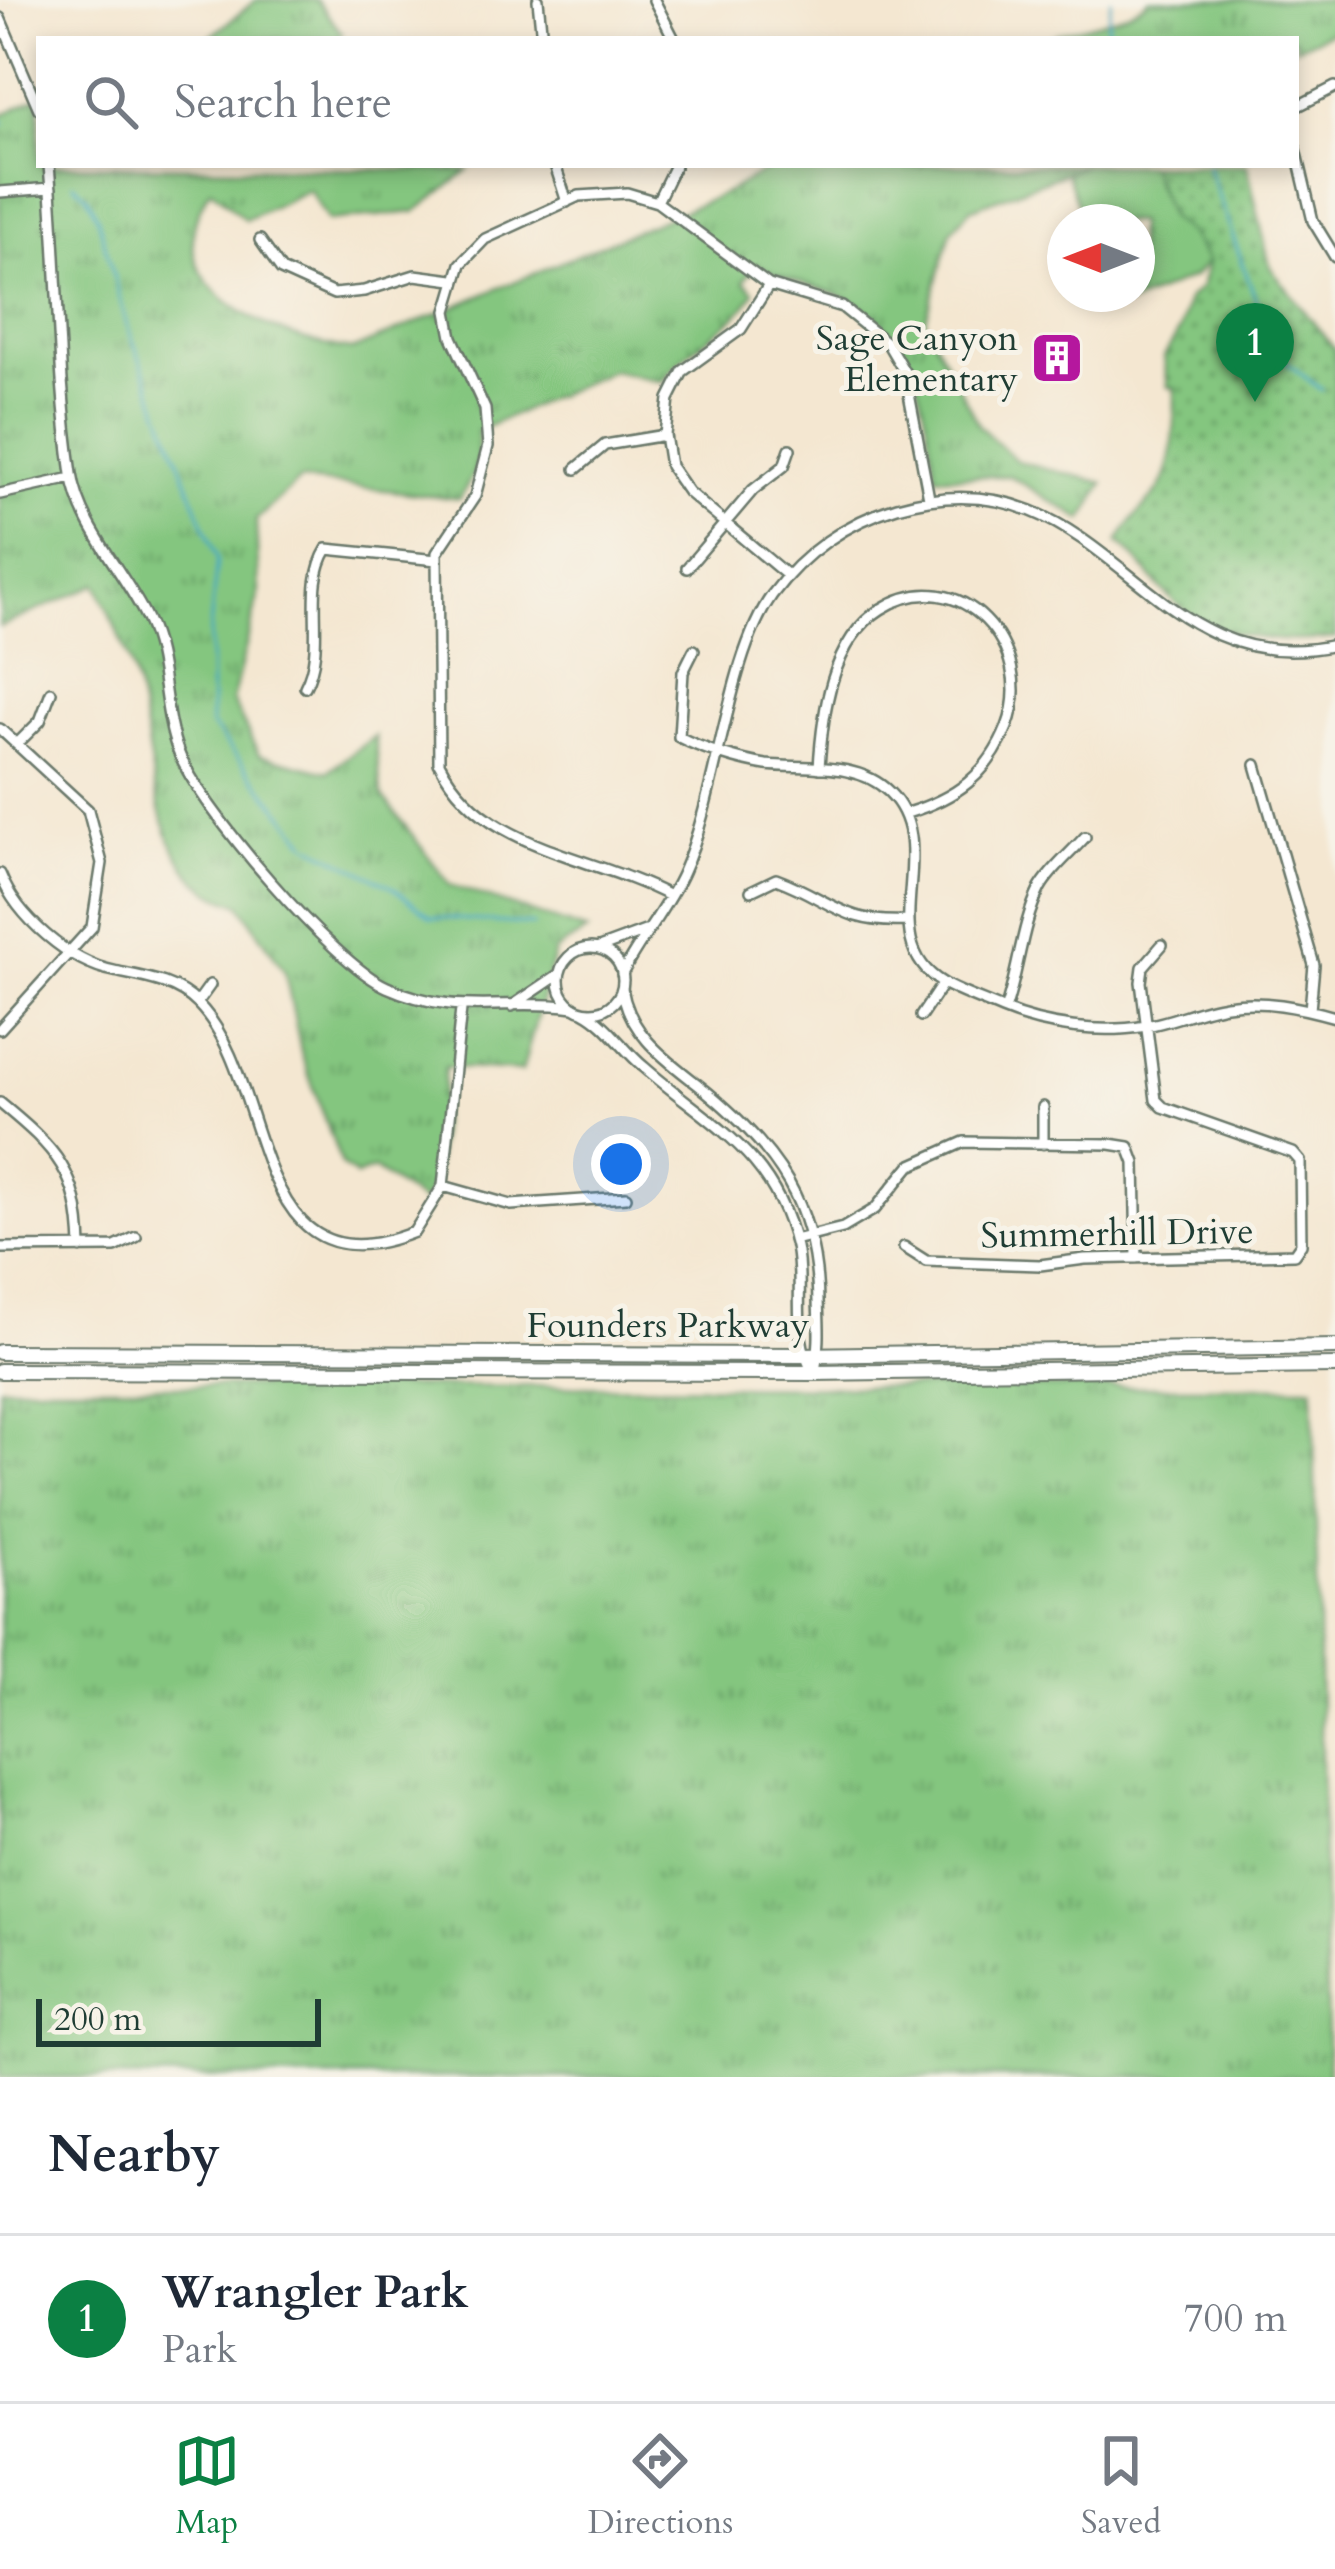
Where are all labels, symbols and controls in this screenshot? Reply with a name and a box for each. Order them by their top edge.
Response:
search box [36,36,1299,168]
icon: search [78,69,144,135]
text: Search here [174,72,392,133]
north arrow [1047,204,1155,312]
pin: 1 [1216,303,1294,402]
place label: Sage Canyon Elementary [816,314,1019,404]
building icon: Sage Canyon Elementary [1029,330,1085,386]
your location [591,1134,651,1194]
street label: Summerhill Drive [980,1207,1254,1260]
street label: Founders Parkway [526,1301,810,1350]
scale bar [36,1993,321,2046]
text: 200 m [54,1997,141,2042]
text: Nearby [48,2120,220,2190]
text: Wrangler Park [162,2262,468,2323]
text: 1 [77,2292,97,2345]
text: 700 m [1184,2292,1287,2345]
text: Park [162,2323,237,2376]
tab: Map [174,2428,240,2545]
tab: Directions [588,2428,733,2545]
tab: Saved [1081,2428,1161,2545]

